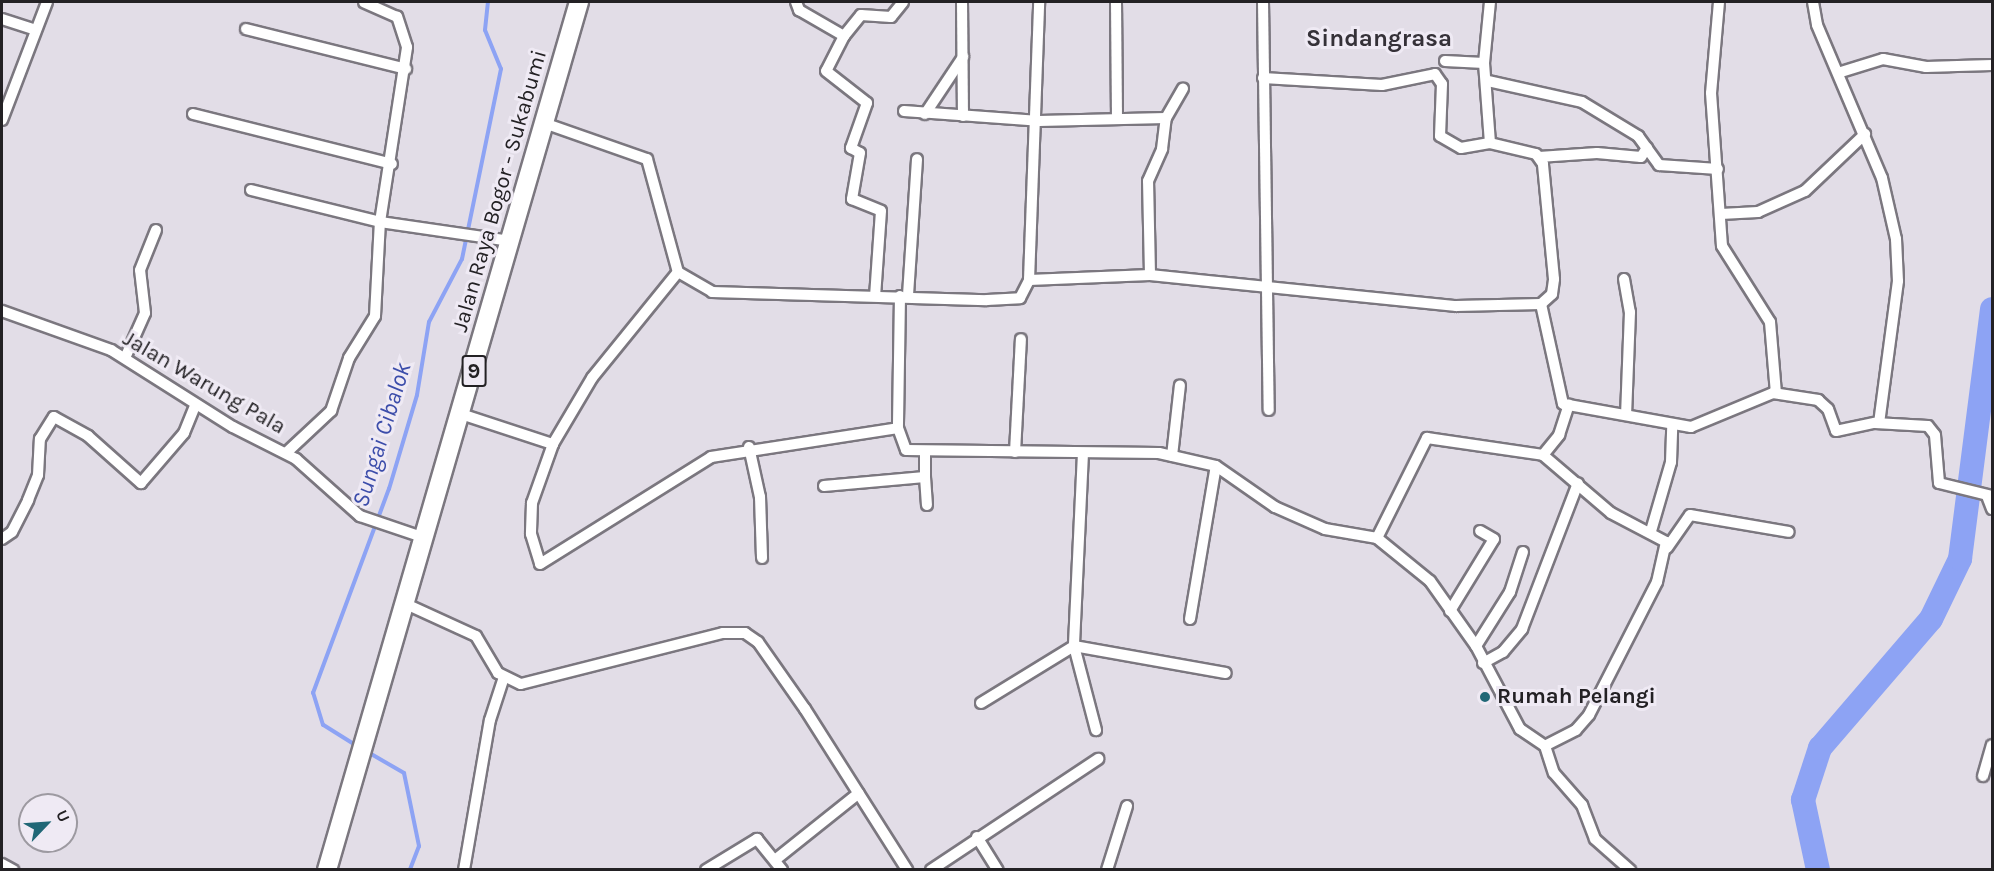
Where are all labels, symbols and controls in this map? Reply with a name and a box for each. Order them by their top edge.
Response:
district label: Sindangrasa [1306,25,1452,53]
street label: Jalan Raya Bogor - Sukabumi [447,47,553,335]
street label: Jalan Warung Pala [118,326,290,440]
road number: 9 [460,353,488,389]
water label: Sungai Cibalok [346,359,418,511]
place label: Rumah Pelangi [1497,684,1656,710]
marker: Rumah Pelangi [1478,690,1492,704]
north arrow [18,793,78,853]
text: U [52,807,74,825]

